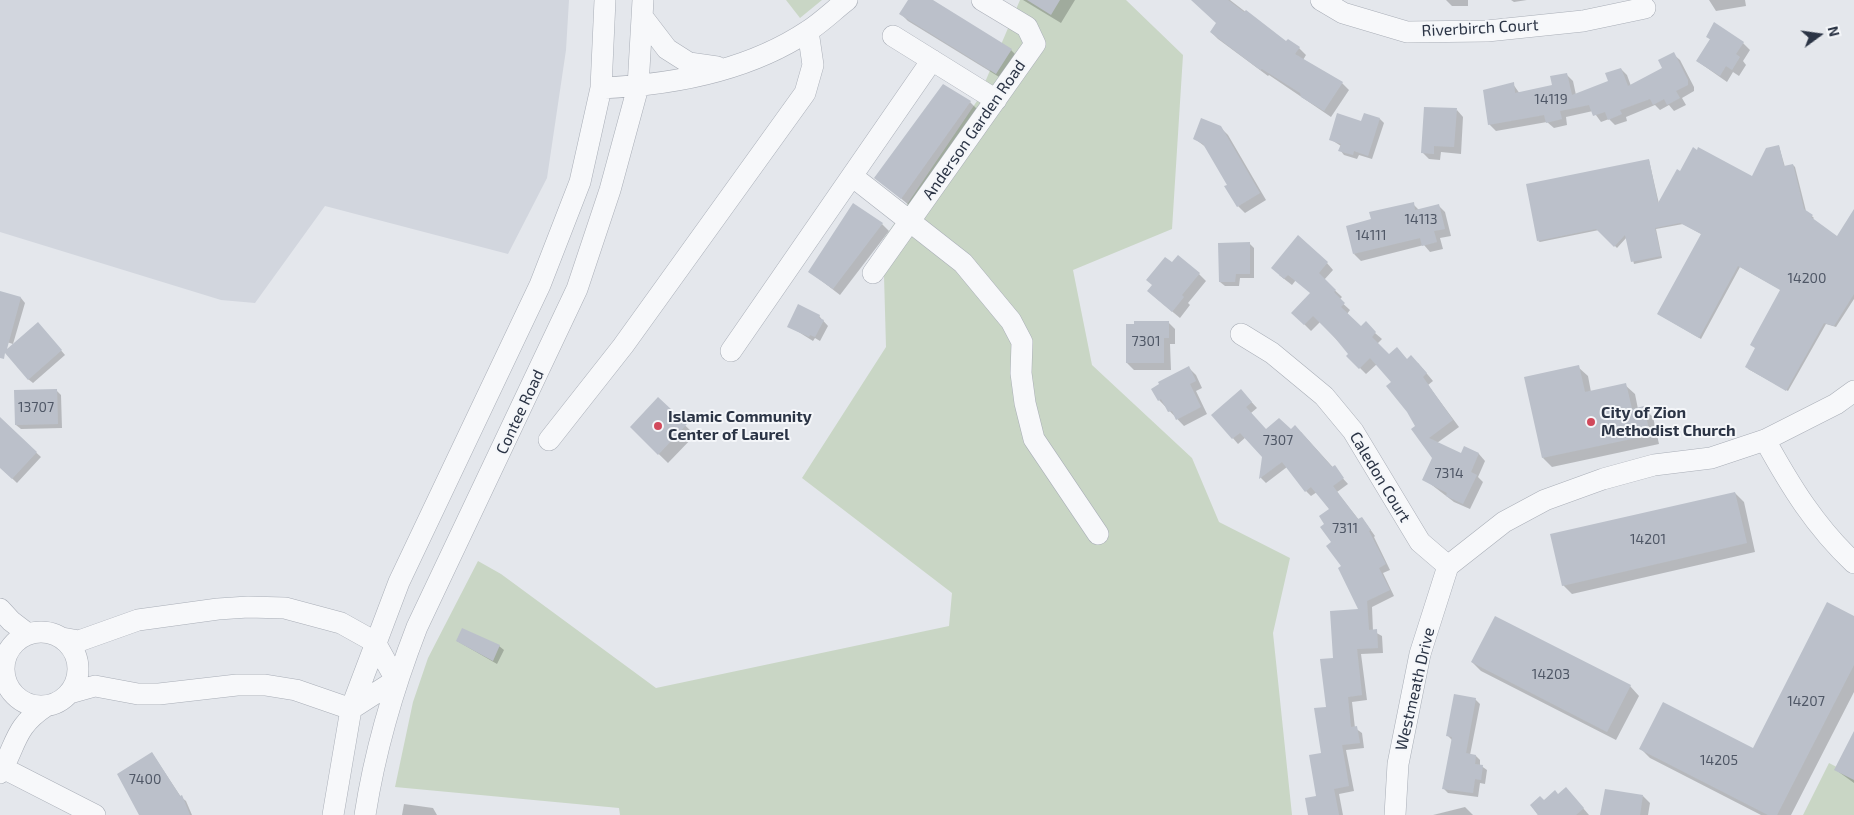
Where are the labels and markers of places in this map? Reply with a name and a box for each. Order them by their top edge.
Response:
place label: City of Zion Methodist Church [1601,403,1736,441]
place label: Islamic Community Center of Laurel [668,407,812,445]
marker: City of Zion Methodist Church [1585,416,1597,428]
marker: Islamic Community Center of Laurel [652,420,664,432]

